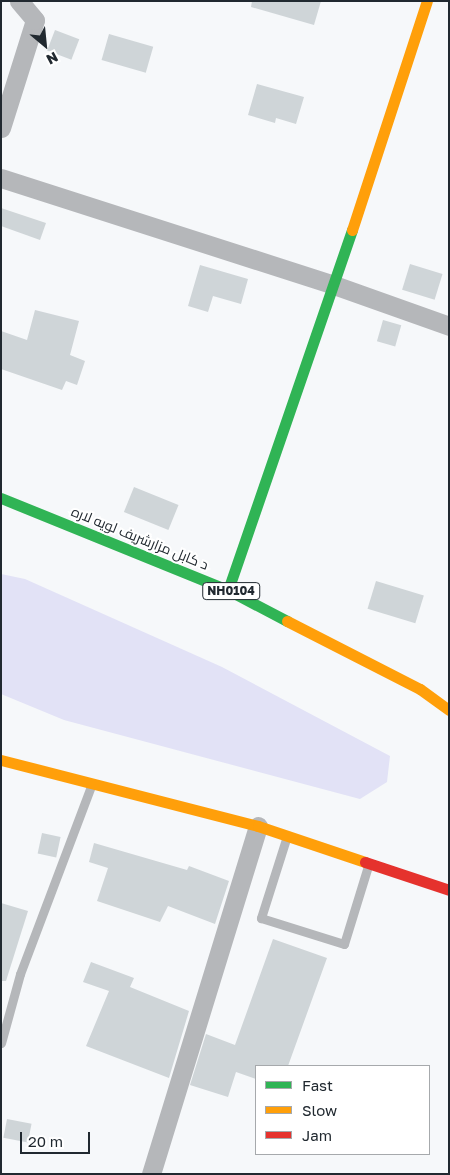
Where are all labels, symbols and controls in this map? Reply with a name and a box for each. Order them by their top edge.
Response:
north arrow [20,20,70,70]
text: N [44,49,61,69]
street label: د کابل مزارشریف لویه لاره [69,503,211,573]
road number: NH0104 [201,582,261,600]
legend [255,1065,430,1155]
text: Fast [302,1076,333,1094]
text: Slow [302,1101,337,1119]
scale bar [22,1122,92,1154]
text: Jam [302,1126,332,1144]
text: 20 m [28,1132,63,1150]

